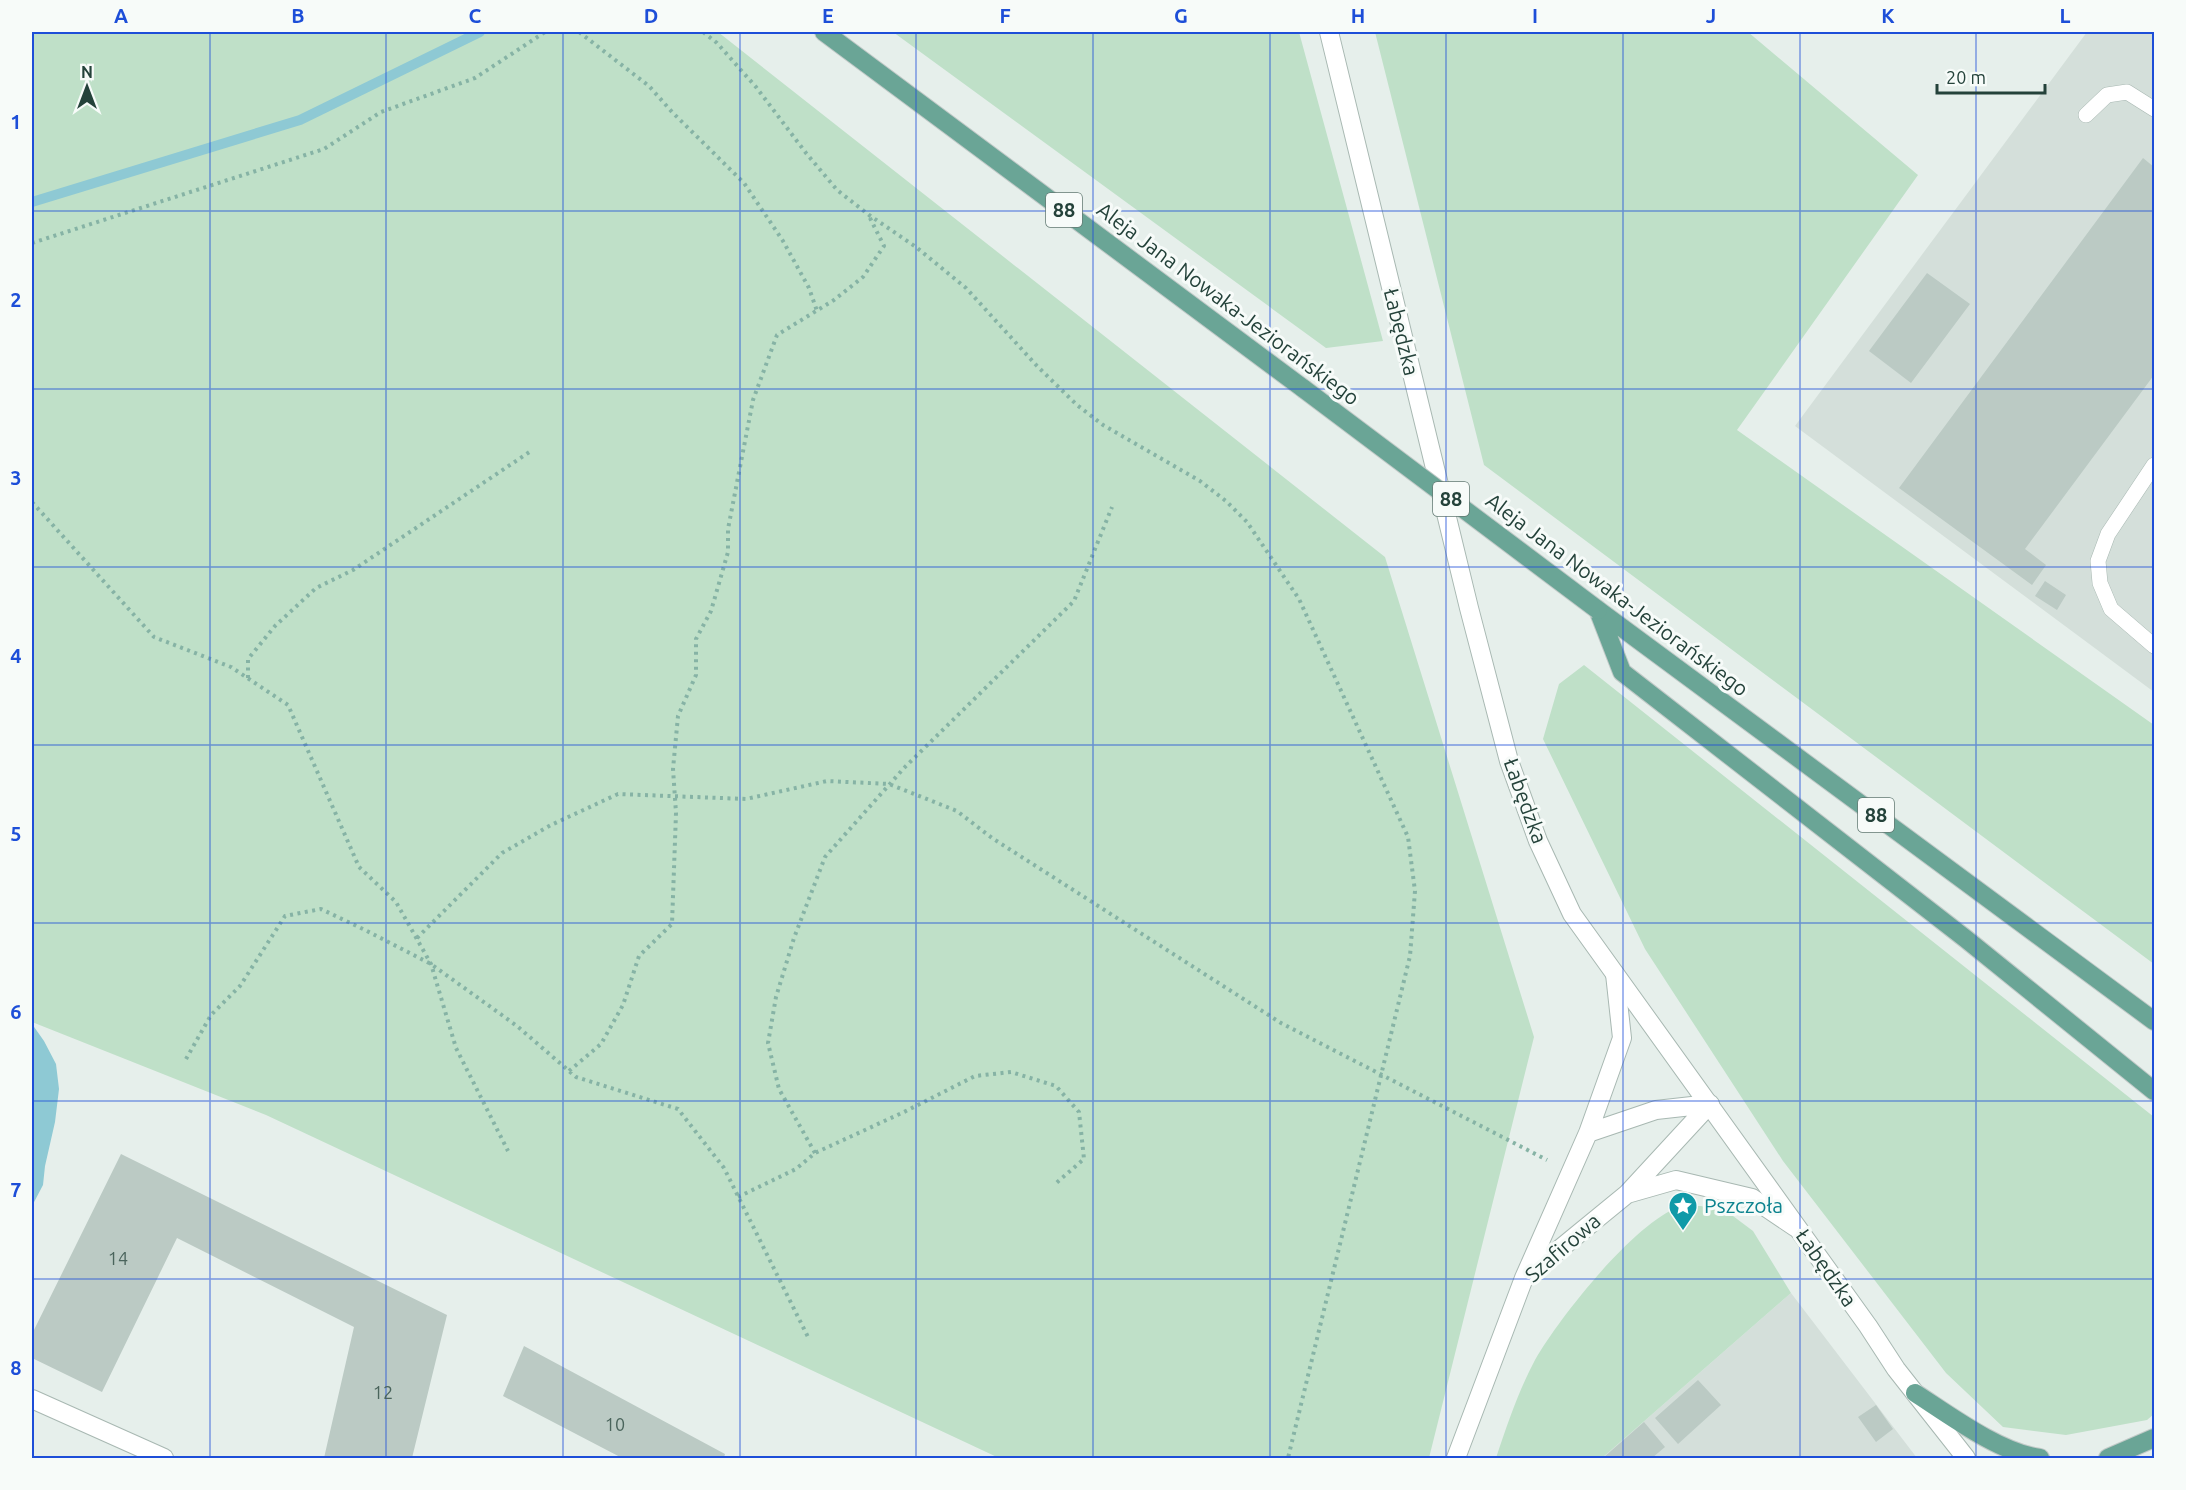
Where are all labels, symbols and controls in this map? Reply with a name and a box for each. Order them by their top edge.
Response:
text: A [114,4,128,27]
text: B [291,4,305,27]
text: C [469,4,482,27]
text: D [644,4,658,27]
text: E [822,4,834,27]
text: F [999,4,1011,27]
text: G [1174,4,1188,27]
text: H [1351,4,1365,27]
text: I [1532,4,1538,27]
text: J [1706,4,1716,27]
text: K [1881,4,1895,27]
text: L [2060,4,2071,27]
north arrow [57,57,117,117]
scale bar [1937,57,2045,95]
text: N [81,63,93,81]
text: 20 m [1946,67,1986,87]
text: 1 [10,110,22,133]
road number: 88 [1046,193,1082,227]
street label: Aleja Jana Nowaka-Jeziorańskiego [1093,197,1364,410]
street label: Łabędzka [1380,286,1424,378]
text: 2 [10,288,22,311]
text: 3 [10,466,22,489]
road number: 88 [1433,482,1469,516]
street label: Aleja Jana Nowaka-Jeziorańskiego [1482,488,1753,701]
text: 4 [10,644,22,667]
street label: Łabędzka [1499,755,1552,847]
road number: 88 [1858,798,1894,832]
text: 5 [10,822,22,845]
text: 6 [10,1000,22,1023]
text: 7 [10,1178,22,1201]
place icon: Pszczoła [1667,1190,1699,1232]
place label: Pszczoła [1704,1193,1783,1217]
street label: Szafirowa [1520,1208,1605,1286]
street label: Łabędzka [1791,1224,1862,1311]
house number: 14 [108,1248,128,1268]
text: 8 [10,1356,22,1379]
house number: 12 [373,1382,393,1402]
house number: 10 [605,1414,625,1434]

